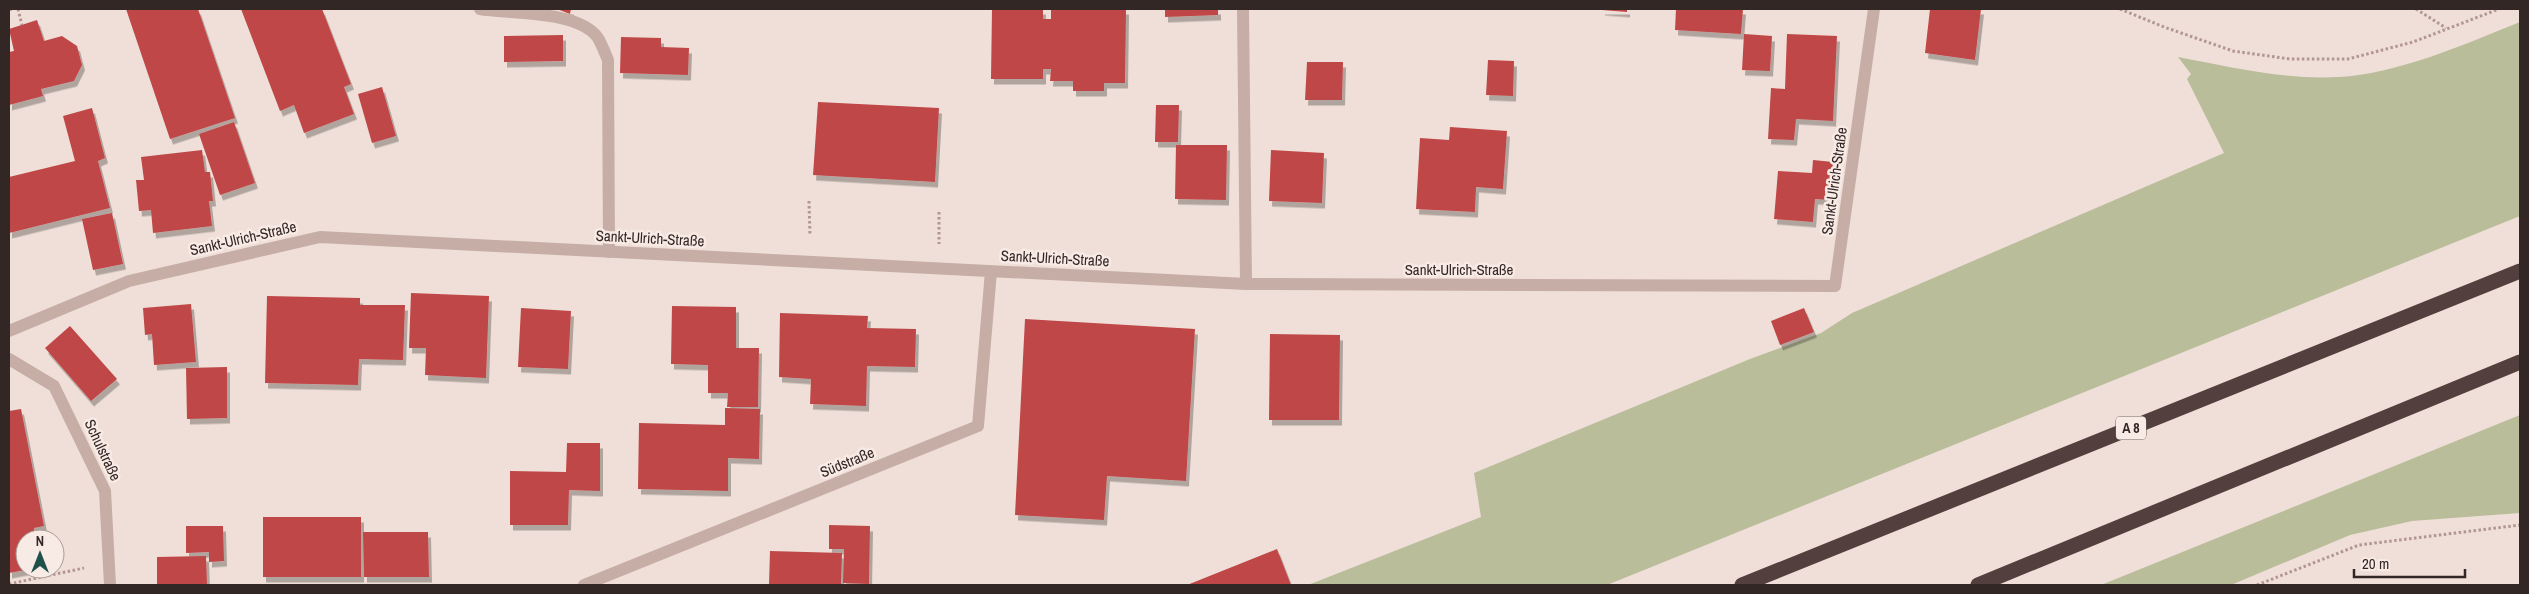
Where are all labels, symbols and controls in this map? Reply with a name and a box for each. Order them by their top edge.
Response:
street label: Sankt-Ulrich-Straße [1816,126,1852,236]
street label: Sankt-Ulrich-Straße [188,216,298,260]
street label: Sankt-Ulrich-Straße [595,225,705,251]
street label: Sankt-Ulrich-Straße [1000,245,1110,271]
street label: Sankt-Ulrich-Straße [1405,259,1513,280]
street label: Schulstraße [80,416,126,484]
road number: A 8 [2116,416,2146,439]
street label: Südstraße [817,442,877,482]
north arrow [15,529,65,579]
text: N [36,532,44,550]
scale bar [2354,546,2465,578]
text: 20 m [2362,553,2389,574]

